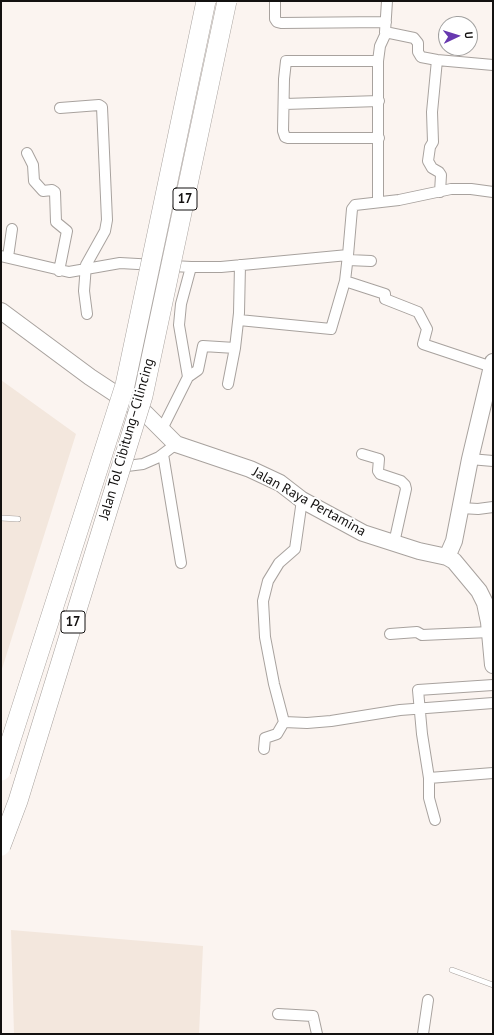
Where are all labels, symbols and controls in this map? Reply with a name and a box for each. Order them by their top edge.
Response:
north arrow [438,16,478,56]
text: U [462,31,476,39]
road number: 17 [173,188,197,210]
street label: Jalan Tol Cibitung–Cilincing [96,356,158,522]
street label: Jalan Raya Pertamina [249,464,369,540]
road number: 17 [61,611,85,633]

